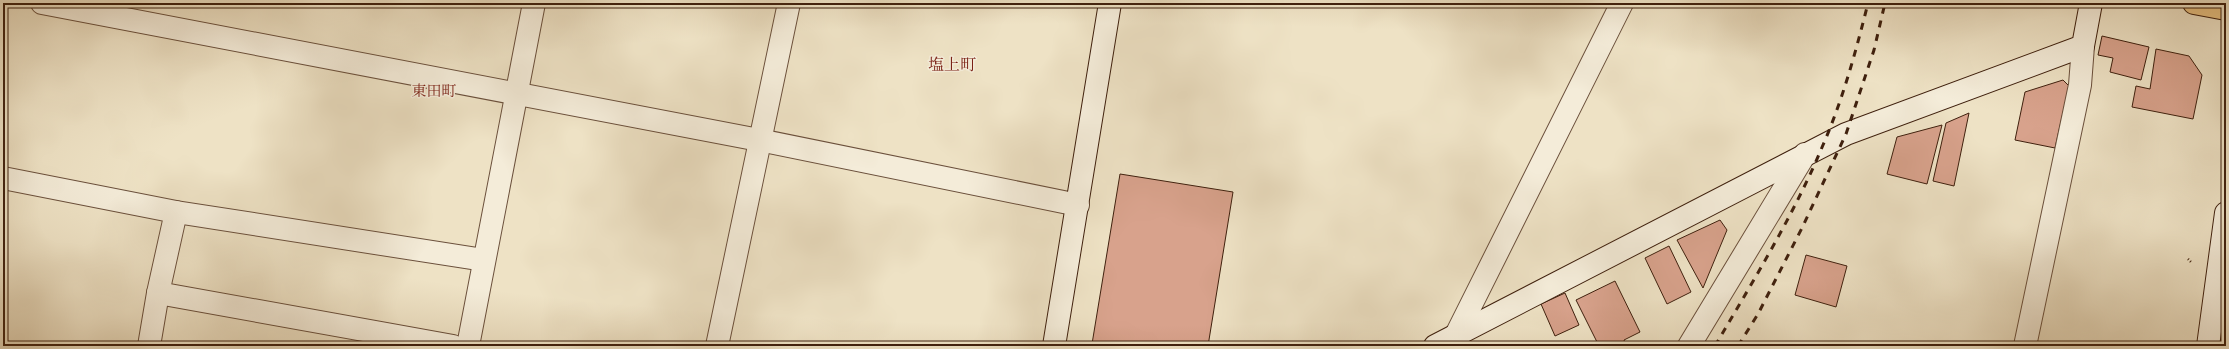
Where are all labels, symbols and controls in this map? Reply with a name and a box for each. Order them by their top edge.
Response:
district label: 塩上町 [928,52,976,76]
district label: 東田町 [411,80,457,101]

